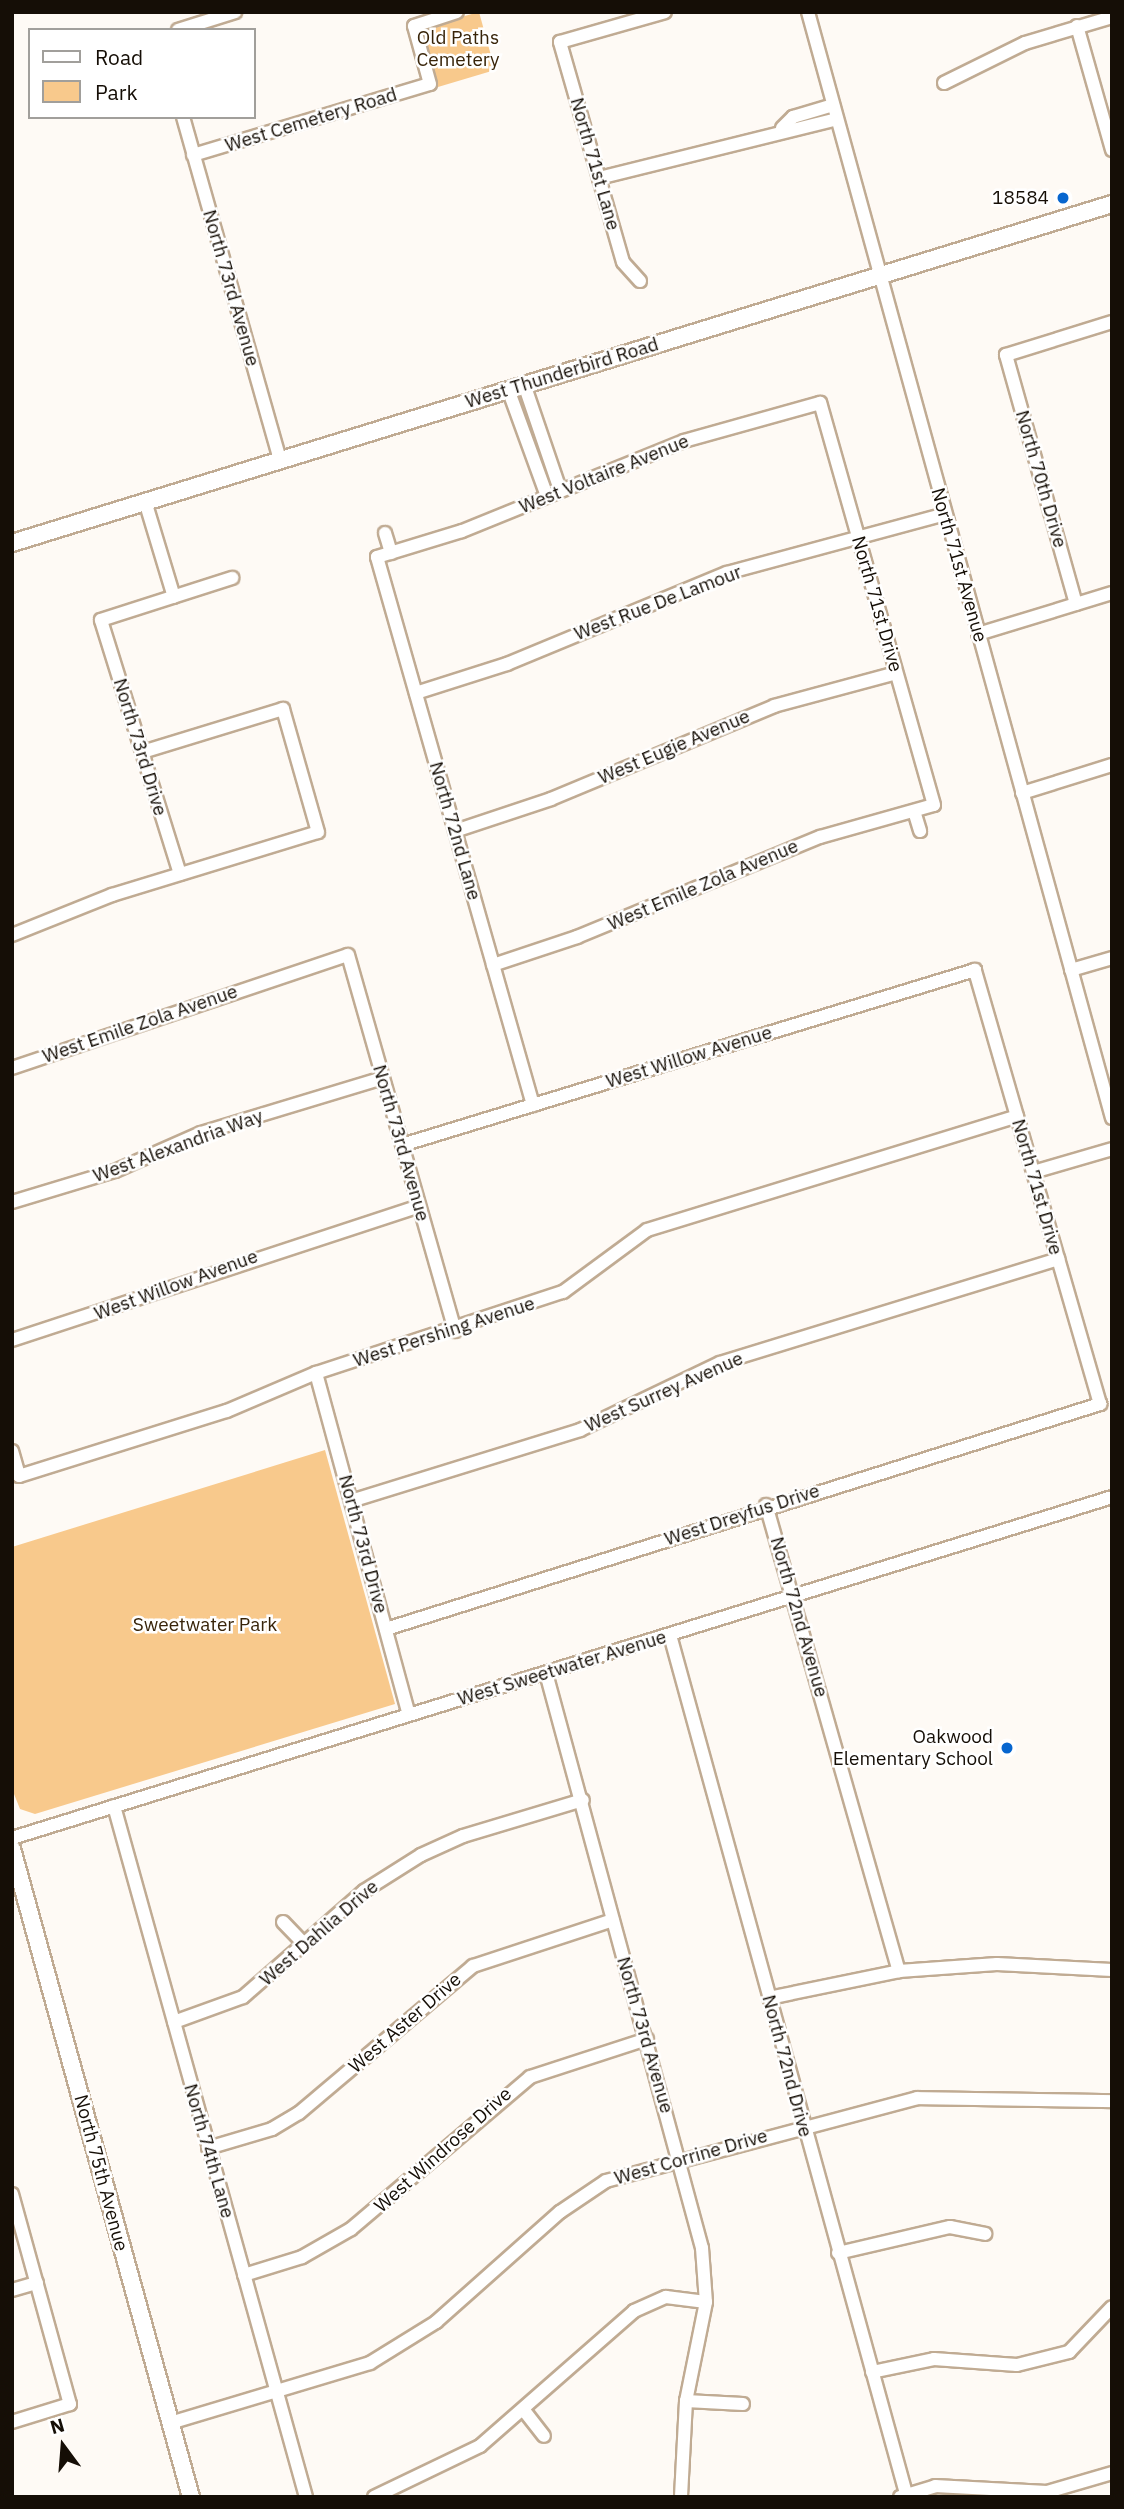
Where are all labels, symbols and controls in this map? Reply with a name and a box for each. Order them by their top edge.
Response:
park label: Old Paths Cemetery [417,27,499,71]
legend [28,28,256,119]
text: Road [95,43,143,71]
text: Park [95,78,138,106]
street label: West Cemetery Road [222,83,400,157]
street label: North 71st Lane [565,95,625,233]
place label: 18584 [992,187,1049,209]
marker: 18584 [1055,190,1071,206]
street label: North 73rd Avenue [198,207,264,369]
street label: West Thunderbird Road [463,333,661,413]
street label: North 70th Drive [1010,408,1072,550]
street label: West Voltaire Avenue [516,430,692,518]
street label: North 71st Avenue [926,485,992,645]
street label: North 71st Drive [847,533,907,675]
street label: West Rue De Lamour [571,561,745,645]
street label: North 73rd Drive [108,676,172,818]
street label: West Eugie Avenue [595,705,753,789]
street label: North 72nd Lane [424,759,486,903]
street label: West Emile Zola Avenue [604,835,802,935]
street label: West Emile Zola Avenue [40,980,240,1068]
street label: West Willow Avenue [603,1021,775,1093]
street label: North 73rd Avenue [368,1062,434,1224]
street label: West Alexandria Way [90,1105,266,1187]
street label: North 71st Drive [1007,1116,1067,1258]
street label: West Willow Avenue [91,1245,261,1325]
street label: West Pershing Avenue [350,1292,538,1372]
street label: West Surrey Avenue [581,1347,747,1437]
street label: North 73rd Drive [334,1472,392,1616]
street label: West Dreyfus Drive [662,1479,822,1551]
street label: North 72nd Avenue [765,1534,833,1700]
park label: Sweetwater Park [133,1614,277,1636]
street label: West Sweetwater Avenue [455,1625,669,1711]
place label: Oakwood Elementary School [833,1726,993,1770]
marker: Oakwood Elementary School [999,1740,1015,1756]
street label: West Dahlia Drive [255,1875,383,1991]
street label: North 73rd Avenue [612,1954,678,2116]
street label: West Aster Drive [344,1968,466,2078]
street label: North 72nd Drive [757,1992,817,2140]
street label: North 74th Lane [179,2081,239,2221]
street label: West Windrose Drive [370,2082,516,2218]
street label: North 75th Avenue [69,2092,133,2254]
street label: West Corrine Drive [612,2124,770,2190]
north arrow [28,2411,98,2481]
text: N [47,2412,67,2439]

